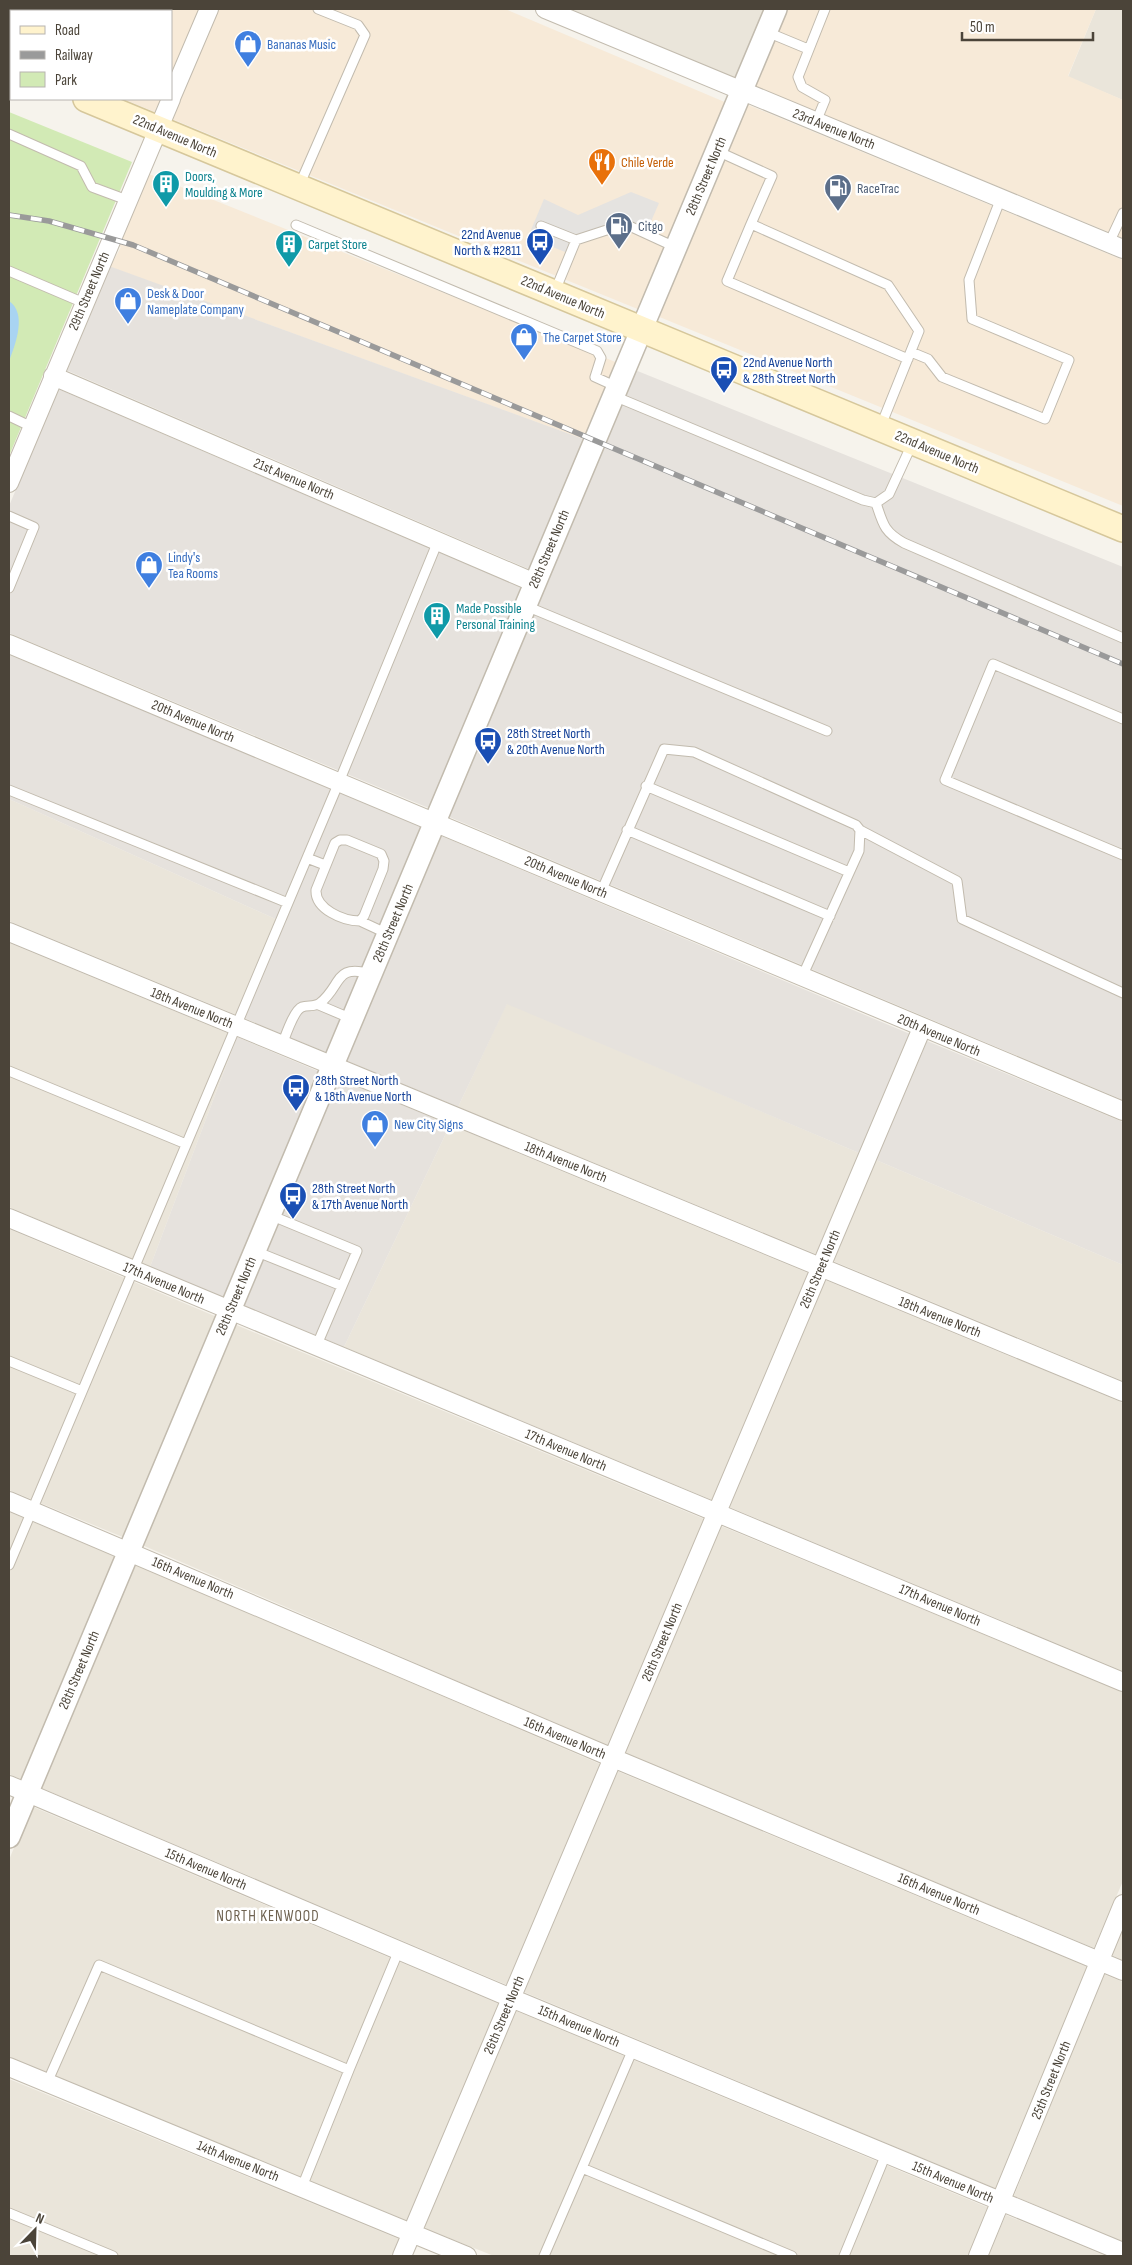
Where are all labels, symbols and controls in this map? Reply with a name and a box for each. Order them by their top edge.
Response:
legend [10,10,172,100]
scale bar [962,10,1093,42]
text: 50 m [970,18,995,37]
text: Road [55,21,80,40]
shop icon: Bananas Music [233,29,263,68]
place label: Bananas Music [267,36,336,53]
text: Railway [55,46,93,65]
text: Park [55,71,77,90]
street label: 23rd Avenue North [790,105,878,153]
street label: 22nd Avenue North [131,111,219,161]
street label: 28th Street North [682,134,730,218]
restaurant icon: Chile Verde [587,147,617,186]
place label: Chile Verde [621,154,674,171]
place label: Doors, Moulding & More [185,168,263,201]
building icon: Doors, Moulding & More [151,169,181,208]
fuel station icon: RaceTrac [823,173,853,212]
place label: RaceTrac [857,180,899,197]
fuel station icon: Citgo [604,211,634,250]
place label: Citgo [638,218,663,235]
place label: 22nd Avenue North & #2811 [454,226,521,259]
bus stop icon: 22nd Avenue North & #2811 [525,227,555,266]
building icon: Carpet Store [274,229,304,268]
place label: Carpet Store [308,236,367,253]
street label: 29th Street North [65,249,113,333]
street label: 22nd Avenue North [519,272,607,322]
place label: Desk & Door Nameplate Company [147,285,245,318]
shop icon: Desk & Door Nameplate Company [113,286,143,325]
shop icon: The Carpet Store [509,322,539,361]
place label: The Carpet Store [543,329,622,346]
place label: 22nd Avenue North & 28th Street North [743,354,836,387]
bus stop icon: 22nd Avenue North & 28th Street North [709,355,739,394]
street label: 22nd Avenue North [893,427,981,477]
street label: 21st Avenue North [251,454,337,504]
street label: 28th Street North [525,507,573,591]
place label: Lindy's Tea Rooms [168,549,218,582]
shop icon: Lindy's Tea Rooms [134,550,164,589]
place label: Made Possible Personal Training [456,600,535,633]
building icon: Made Possible Personal Training [422,601,452,640]
street label: 20th Avenue North [149,696,237,746]
place label: 28th Street North & 20th Avenue North [507,725,605,758]
bus stop icon: 28th Street North & 20th Avenue North [473,726,503,765]
street label: 20th Avenue North [522,852,610,902]
street label: 28th Street North [369,881,417,965]
street label: 18th Avenue North [148,984,236,1032]
street label: 20th Avenue North [895,1010,983,1060]
place label: 28th Street North & 18th Avenue North [315,1072,412,1105]
bus stop icon: 28th Street North & 18th Avenue North [281,1073,311,1112]
shop icon: New City Signs [360,1109,390,1148]
place label: New City Signs [394,1116,463,1133]
street label: 18th Avenue North [522,1138,610,1186]
place label: 28th Street North & 17th Avenue North [312,1180,408,1213]
bus stop icon: 28th Street North & 17th Avenue North [278,1181,308,1220]
street label: 26th Street North [796,1227,844,1311]
street label: 28th Street North [212,1254,260,1338]
street label: 17th Avenue North [121,1258,207,1308]
street label: 18th Avenue North [896,1293,984,1341]
street label: 17th Avenue North [523,1425,609,1475]
street label: 16th Avenue North [149,1553,237,1603]
street label: 17th Avenue North [897,1580,983,1630]
street label: 26th Street North [638,1600,686,1684]
street label: 28th Street North [55,1628,103,1712]
street label: 16th Avenue North [521,1713,609,1763]
street label: 15th Avenue North [163,1844,249,1894]
street label: 16th Avenue North [895,1869,983,1919]
district label: NORTH KENWOOD [216,1907,320,1926]
street label: 26th Street North [480,1973,528,2057]
street label: 15th Avenue North [536,2001,622,2051]
street label: 25th Street North [1028,2038,1074,2122]
street label: 14th Avenue North [194,2137,282,2185]
street label: 15th Avenue North [910,2157,996,2207]
north arrow [10,2205,60,2255]
text: N [33,2209,47,2228]

